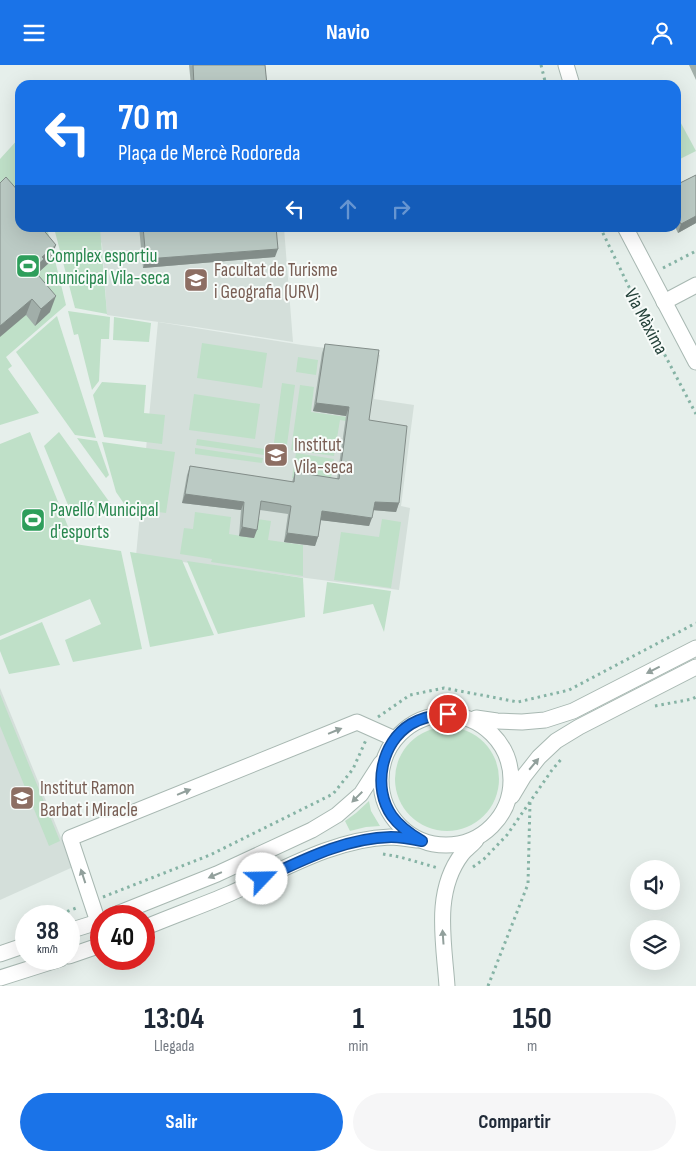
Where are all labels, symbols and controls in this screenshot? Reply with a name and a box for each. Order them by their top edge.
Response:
icon: menu [20,19,48,47]
text: Navio [326,19,370,46]
icon: person [648,19,676,47]
text: 70 m [118,97,178,140]
icon: left [35,100,100,165]
text: Plaça de Mercè Rodoreda [118,140,301,167]
icon: left [281,195,309,223]
icon: ahead [334,195,362,223]
icon: right [387,195,415,223]
place label: Complex esportiu municipal Vila-seca [46,245,170,290]
sports icon: Complex esportiu municipal Vila-seca [15,253,41,279]
place label: Facultat de Turisme i Geografia (URV) [214,259,338,304]
school or university icon: Facultat de Turisme i Geografia (URV) [183,267,209,293]
street label: Via Màxima [619,285,673,359]
place label: Institut Vila-seca [294,434,353,479]
school or university icon: Institut Vila-seca [263,442,289,468]
place label: Pavelló Municipal d'esports [50,499,159,544]
sports icon: Pavelló Municipal d'esports [20,507,46,533]
one-way arrow [645,666,660,674]
pin [427,693,469,735]
icon: arrive [434,700,462,728]
one-way arrow [327,727,342,734]
one-way arrow [528,758,540,770]
place label: Institut Ramon Barbat i Miracle [40,777,138,822]
school or university icon: Institut Ramon Barbat i Miracle [9,785,35,811]
one-way arrow [177,788,192,796]
one-way arrow [351,791,363,803]
position arrow [235,852,287,904]
map controls [630,860,680,970]
button: sound [630,860,680,910]
one-way arrow [79,868,86,883]
one-way arrow [208,871,222,879]
speed limit sign: 40 [90,905,155,970]
text: 38 [36,916,59,947]
button: layers [630,920,680,970]
one-way arrow [439,929,447,945]
text: km/h [37,942,58,957]
text: 13:04 [144,1001,204,1037]
text: 1 [353,1001,364,1037]
text: 150 [513,1001,552,1037]
text: Llegada [154,1037,194,1056]
text: min [348,1037,368,1056]
text: m [527,1037,537,1056]
button: Salir [20,1093,343,1151]
button: Compartir [353,1093,676,1151]

